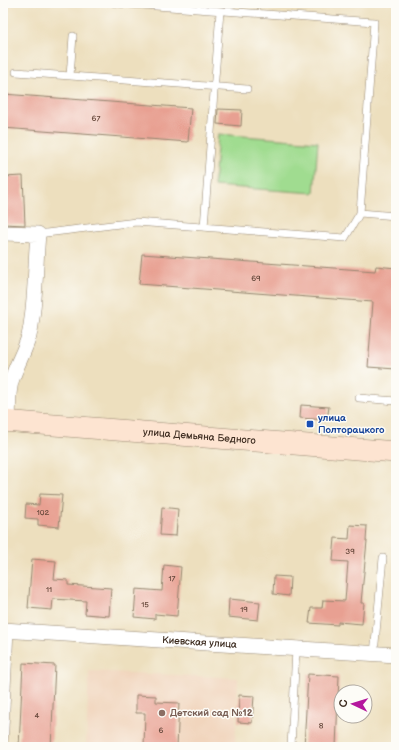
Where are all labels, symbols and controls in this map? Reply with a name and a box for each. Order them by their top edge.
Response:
house number: 67 [92,114,100,123]
house number: 69 [251,274,261,283]
place label: улица Полторацкого [318,412,385,436]
marker: улица Полторацкого [305,419,315,429]
street label: улица Демьяна Бедного [143,426,256,447]
house number: 102 [37,508,50,517]
house number: 39 [345,547,355,556]
house number: 17 [168,574,176,583]
house number: 11 [46,585,52,594]
house number: 15 [141,600,149,609]
house number: 19 [240,605,248,614]
street label: Киевская улица [162,634,237,651]
north arrow [333,684,373,724]
text: С [337,699,350,708]
place label: Детский сад №12 [170,707,253,719]
marker: Детский сад №12 [157,708,167,718]
house number: 4 [35,711,40,720]
house number: 8 [319,721,324,730]
house number: 6 [159,726,164,735]

